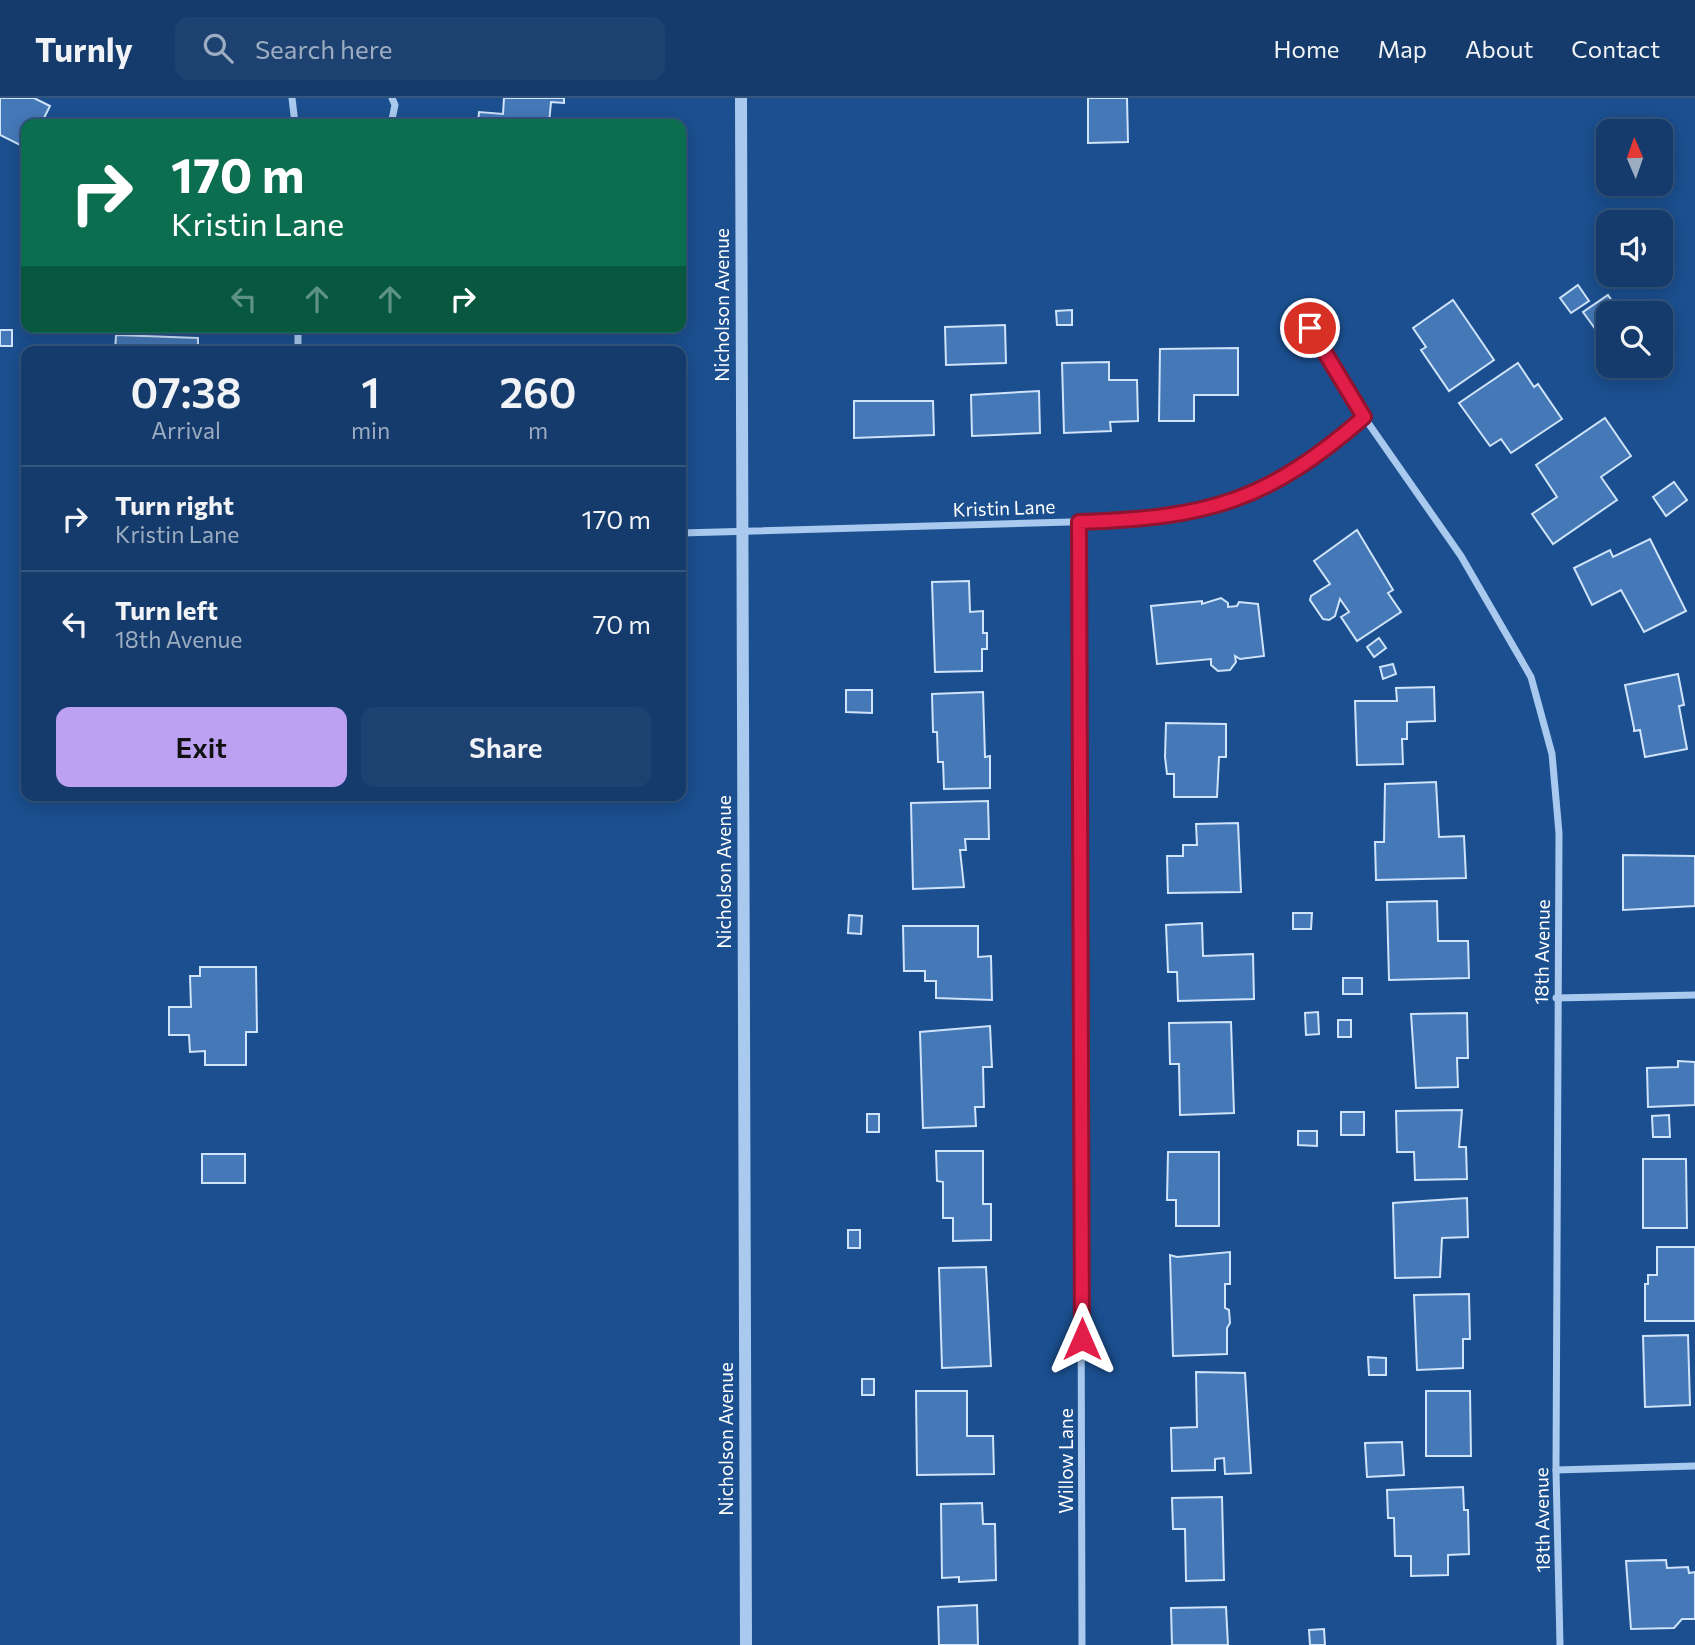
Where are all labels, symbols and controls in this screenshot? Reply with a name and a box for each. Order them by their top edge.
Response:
search box [175,17,665,80]
text: Turnly [35,28,133,69]
icon: search [199,29,237,67]
text: Search here [255,33,392,64]
text: Home [1274,34,1340,63]
text: Map [1378,34,1427,63]
text: About [1465,34,1533,63]
text: Contact [1571,34,1660,63]
north arrow [1596,119,1673,196]
map controls [1596,119,1673,378]
text: 170 m [171,143,304,203]
icon: right [56,147,147,238]
text: Kristin Lane [171,203,344,243]
button: sound [1596,210,1673,287]
street label: Nicholson Avenue [710,228,733,382]
icon: left [225,280,263,318]
icon: ahead [298,280,336,318]
icon: ahead [371,280,409,318]
icon: right [444,280,482,318]
pin [1280,298,1340,358]
button: search [1596,301,1673,378]
icon: arrive [1291,309,1329,347]
text: 07:38 [130,365,241,417]
text: 1 [361,365,380,417]
text: 260 [500,365,577,417]
text: Arrival [151,416,221,444]
text: min [351,416,390,444]
text: m [528,416,548,444]
text: Turn right [115,489,234,520]
street label: Kristin Lane [952,494,1056,521]
icon: right [56,500,94,538]
text: 170 m [582,503,651,534]
text: Kristin Lane [115,520,239,548]
text: Turn left [115,594,218,625]
icon: left [56,605,94,643]
text: 70 m [593,608,651,639]
text: 18th Avenue [115,625,242,653]
button: Exit [56,707,347,787]
button: Share [361,707,651,787]
street label: Nicholson Avenue [712,795,735,949]
street label: 18th Avenue [1529,899,1554,1005]
position arrow [1045,1302,1119,1376]
street label: Nicholson Avenue [714,1362,737,1516]
street label: Willow Lane [1054,1408,1077,1514]
street label: 18th Avenue [1529,1467,1554,1573]

